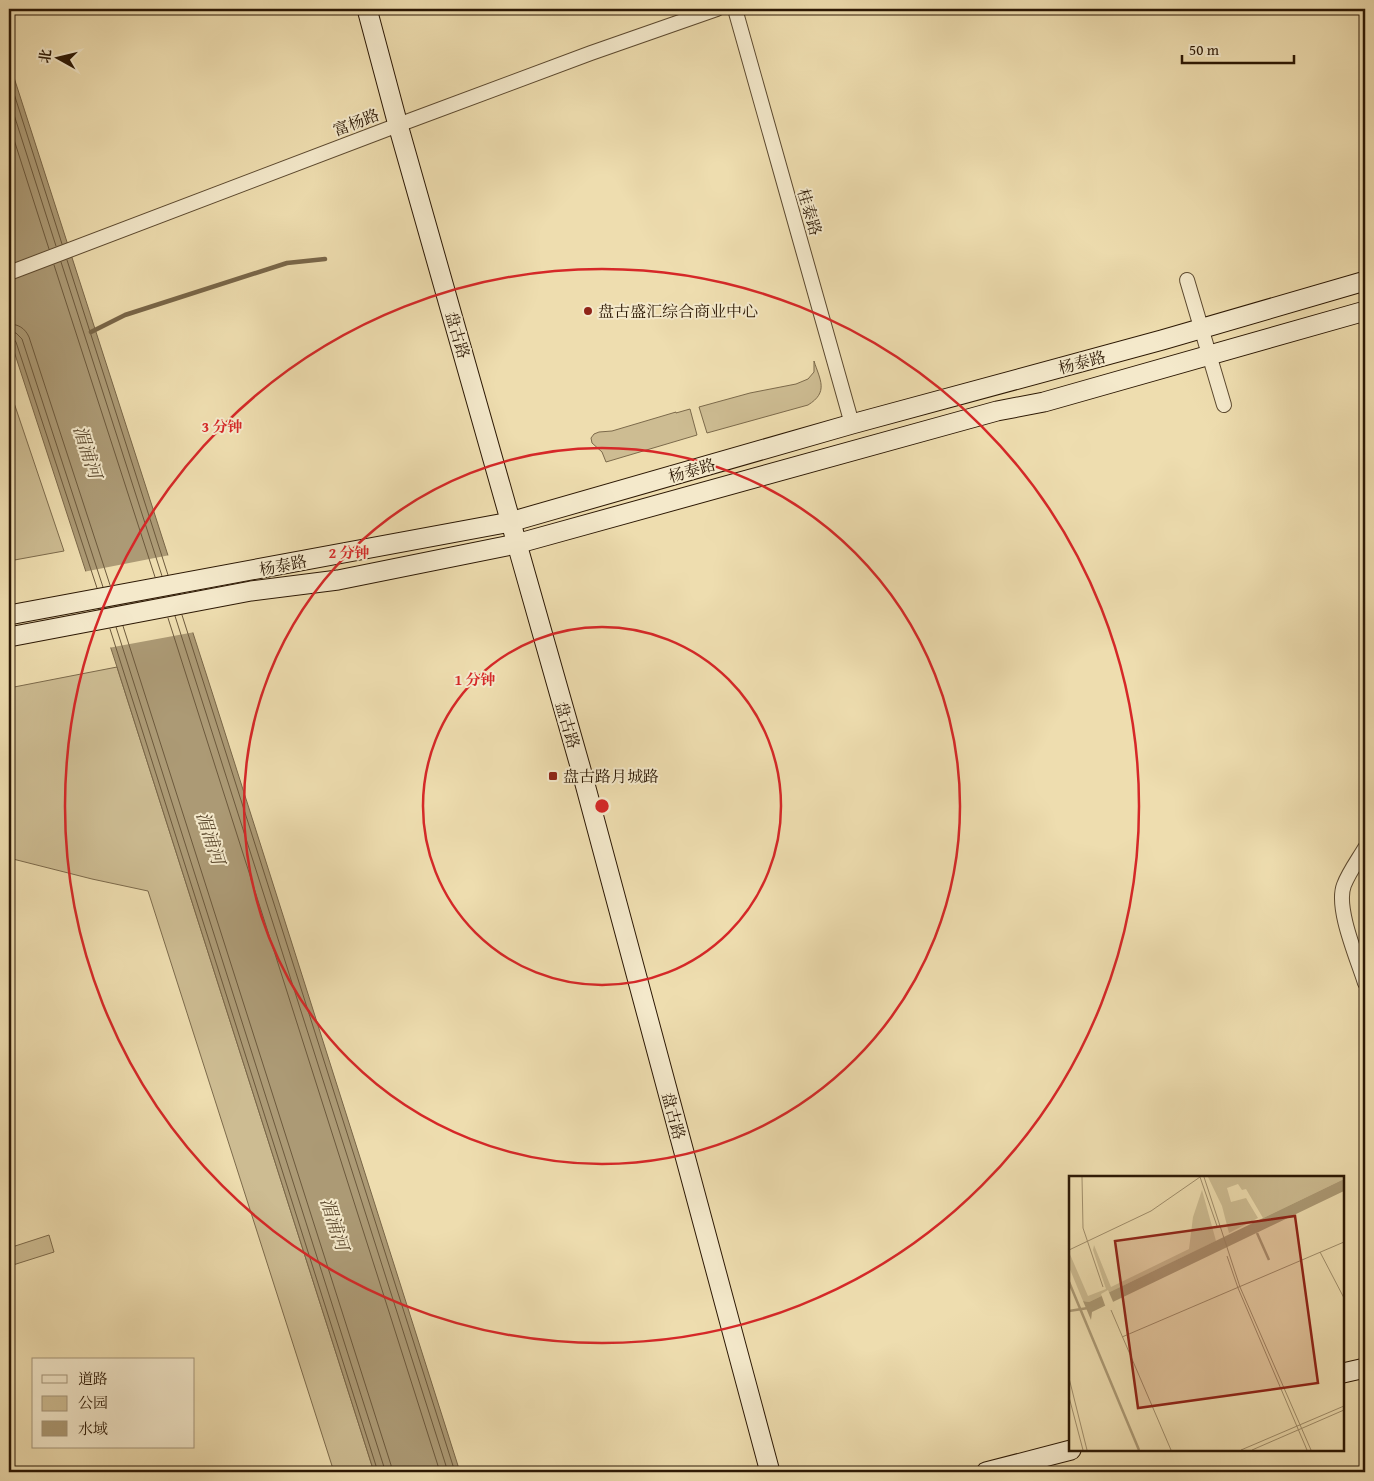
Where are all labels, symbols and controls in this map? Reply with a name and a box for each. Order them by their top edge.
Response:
north arrow [32,32,82,82]
scale bar [1182,32,1294,64]
text: 50 m [1189,39,1220,60]
text: 北 [34,48,56,65]
street label: 富杨路 [329,102,383,142]
street label: 桂泰路 [792,186,828,238]
place label: 盘古盛汇综合商业中心 [598,299,758,323]
marker: 盘古盛汇综合商业中心 [582,305,594,317]
street label: 盘古路 [440,309,476,361]
street label: 杨泰路 [1056,344,1108,380]
text: 3 分钟 [201,416,243,437]
water label: 湄浦河 [67,422,110,485]
street label: 杨泰路 [666,452,718,488]
text: 2 分钟 [328,542,370,563]
street label: 杨泰路 [257,549,309,581]
text: 1 分钟 [454,669,496,690]
street label: 盘古路 [550,699,586,751]
place label: 盘古路月城路 [563,764,659,788]
marker: 盘古路月城路 [547,770,559,782]
centre of rings [593,797,611,815]
water label: 湄浦河 [190,808,233,871]
street label: 盘古路 [656,1090,692,1142]
inset map [1069,1176,1344,1451]
water label: 湄浦河 [314,1194,357,1257]
legend [32,1358,195,1448]
text: 道路 [78,1368,108,1389]
text: 公园 [78,1392,108,1413]
text: 水域 [78,1418,108,1439]

